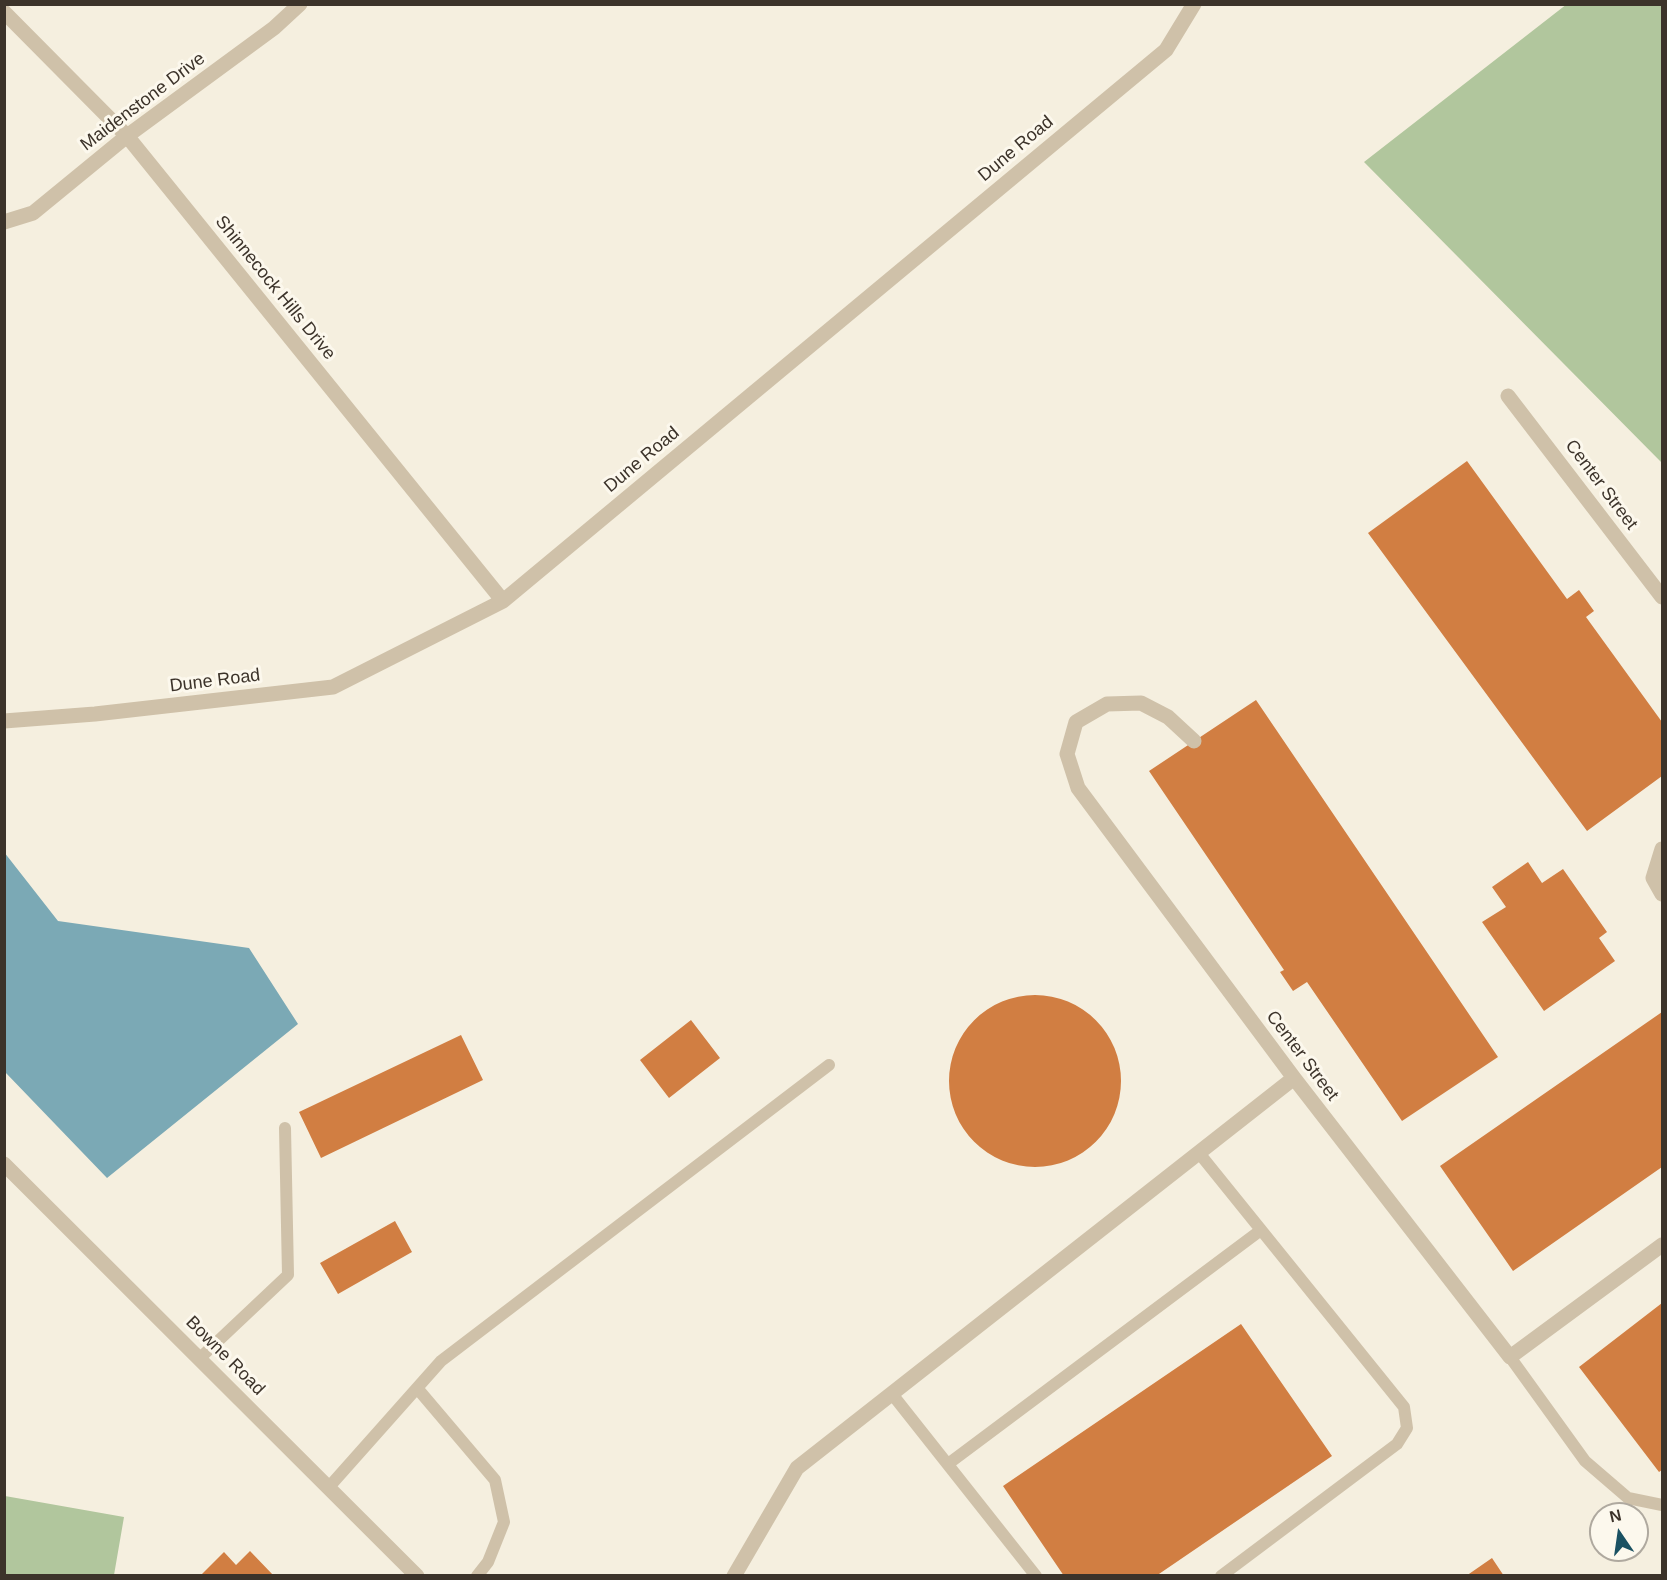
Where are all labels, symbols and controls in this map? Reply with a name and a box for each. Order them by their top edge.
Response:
street label: Maidenstone Drive [77,48,209,156]
street label: Dune Road [974,111,1058,187]
street label: Shinnecock Hills Drive [210,212,340,364]
street label: Dune Road [600,422,684,498]
street label: Center Street [1560,436,1642,534]
street label: Dune Road [168,665,262,697]
street label: Center Street [1261,1007,1343,1105]
street label: Bowne Road [181,1312,269,1400]
north arrow [1589,1502,1649,1562]
text: N [1608,1506,1623,1526]

